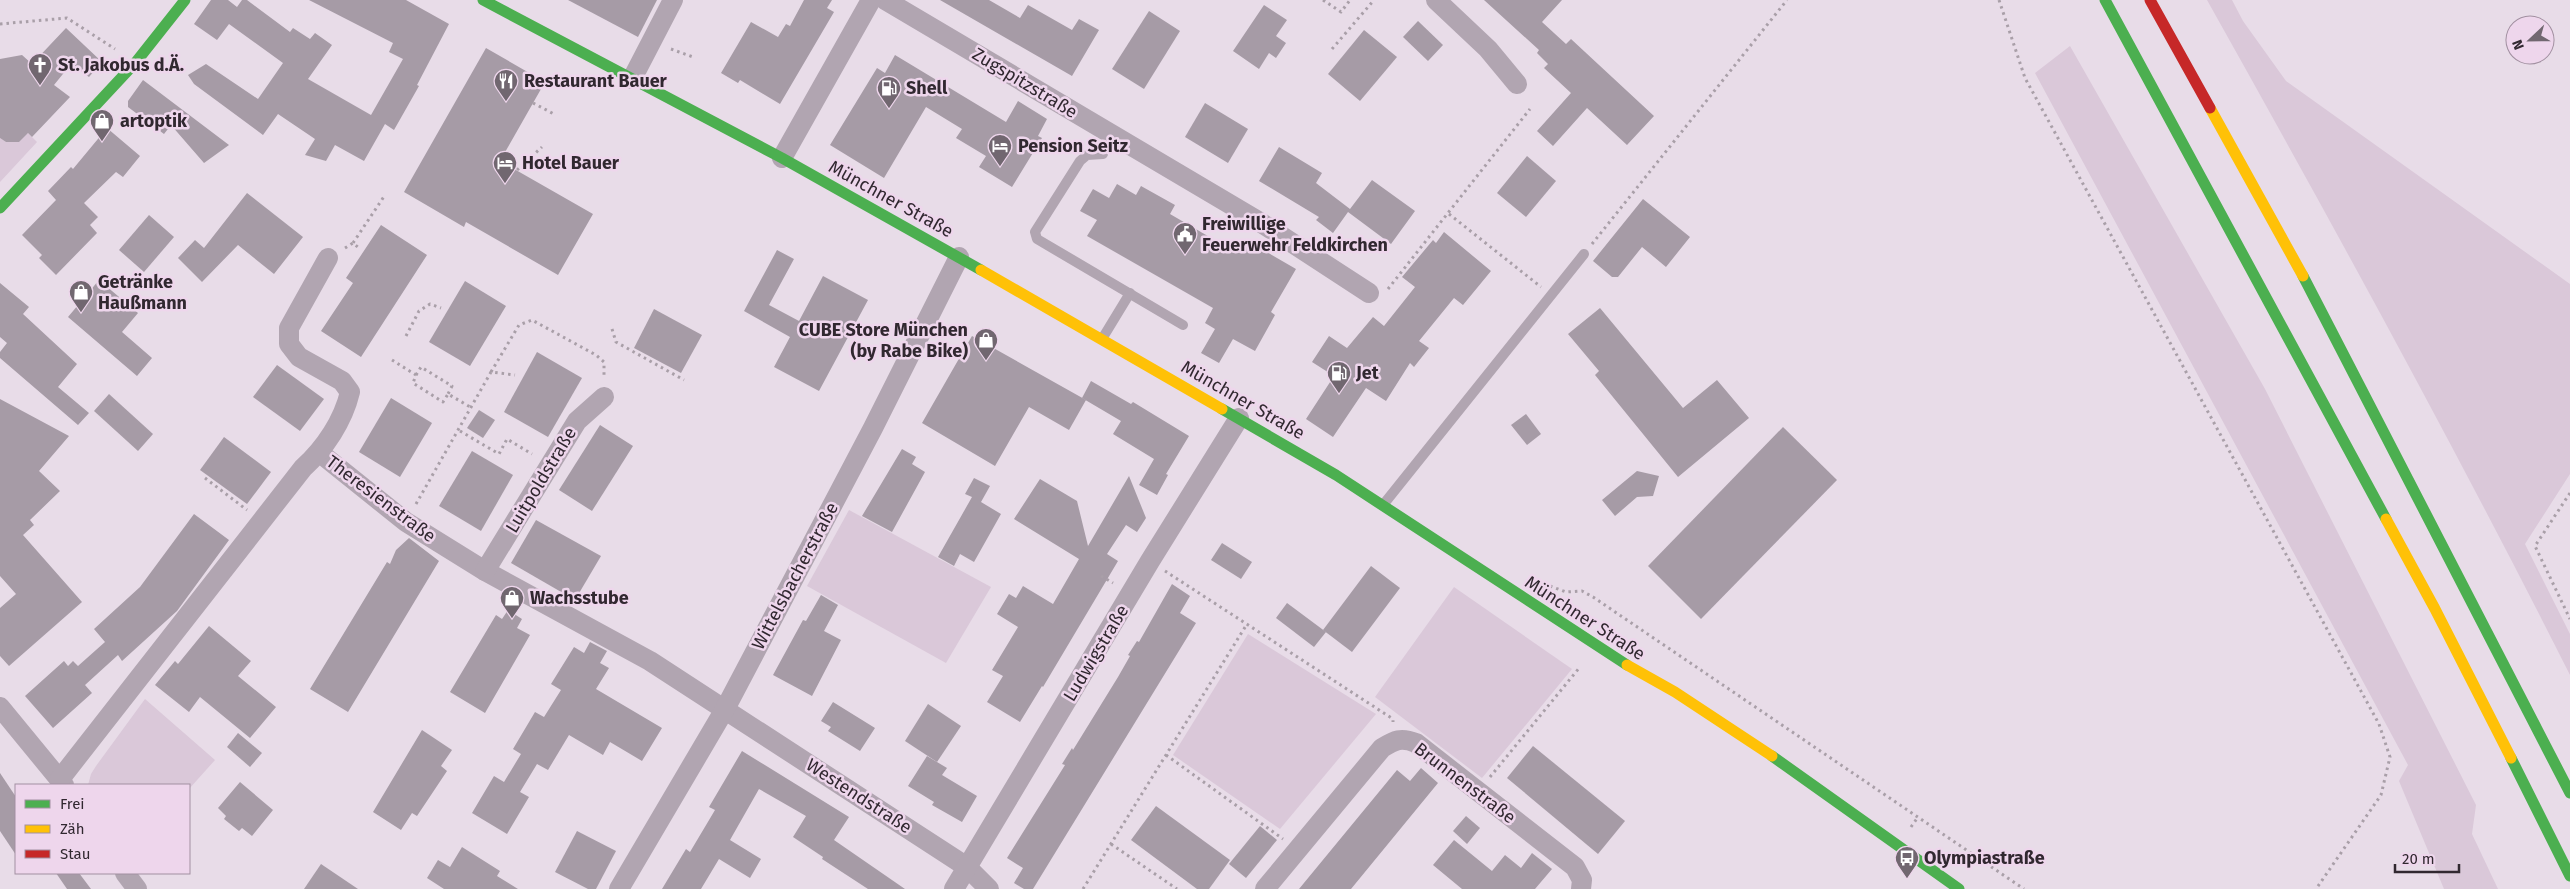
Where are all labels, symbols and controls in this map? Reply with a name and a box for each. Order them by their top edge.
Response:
north arrow [2505,15,2555,65]
text: N [2509,37,2528,52]
street label: Zugspitzstraße [968,43,1082,123]
church icon: St. Jakobus d.Ä. [27,52,53,86]
place label: St. Jakobus d.Ä. [58,54,184,76]
restaurant icon: Restaurant Bauer [493,68,519,102]
place label: Restaurant Bauer [524,70,668,92]
fuel station icon: Shell [876,75,902,109]
place label: Shell [906,77,948,99]
shop icon: artoptik [89,108,115,142]
place label: artoptik [120,110,188,132]
hotel icon: Pension Seitz [987,133,1013,167]
place label: Pension Seitz [1018,135,1128,157]
hotel icon: Hotel Bauer [492,150,518,184]
place label: Hotel Bauer [522,152,620,174]
street label: Münchner Straße [825,156,957,242]
place label: Freiwillige Feuerwehr Feldkirchen [1202,213,1388,256]
public building icon: Freiwillige Feuerwehr Feldkirchen [1172,221,1198,255]
place label: Getränke Haußmann [98,271,187,314]
shop icon: Getränke Haußmann [68,279,94,313]
place label: CUBE Store München (by Rabe Bike) [799,319,968,362]
shop icon: CUBE Store München (by Rabe Bike) [973,327,999,361]
street label: Münchner Straße [1177,356,1309,444]
fuel station icon: Jet [1326,360,1352,394]
place label: Jet [1355,362,1380,384]
street label: Luitpoldstraße [501,423,581,537]
street label: Theresienstraße [322,451,440,547]
street label: Wittelsbacherstraße [747,499,843,653]
street label: Münchner Straße [1521,571,1649,665]
shop icon: Wachsstube [499,585,525,619]
place label: Wachsstube [530,587,629,609]
street label: Ludwigstraße [1059,601,1133,705]
street label: Brunnenstraße [1410,738,1520,828]
street label: Westendstraße [802,754,916,838]
legend [15,784,190,874]
text: Frei [60,795,85,813]
text: Zäh [60,820,85,838]
scale bar [2395,842,2459,874]
text: Stau [60,845,90,863]
bus stop icon: Olympiastraße [1894,845,1920,879]
place label: Olympiastraße [1924,847,2045,869]
text: 20 m [2402,850,2435,868]

